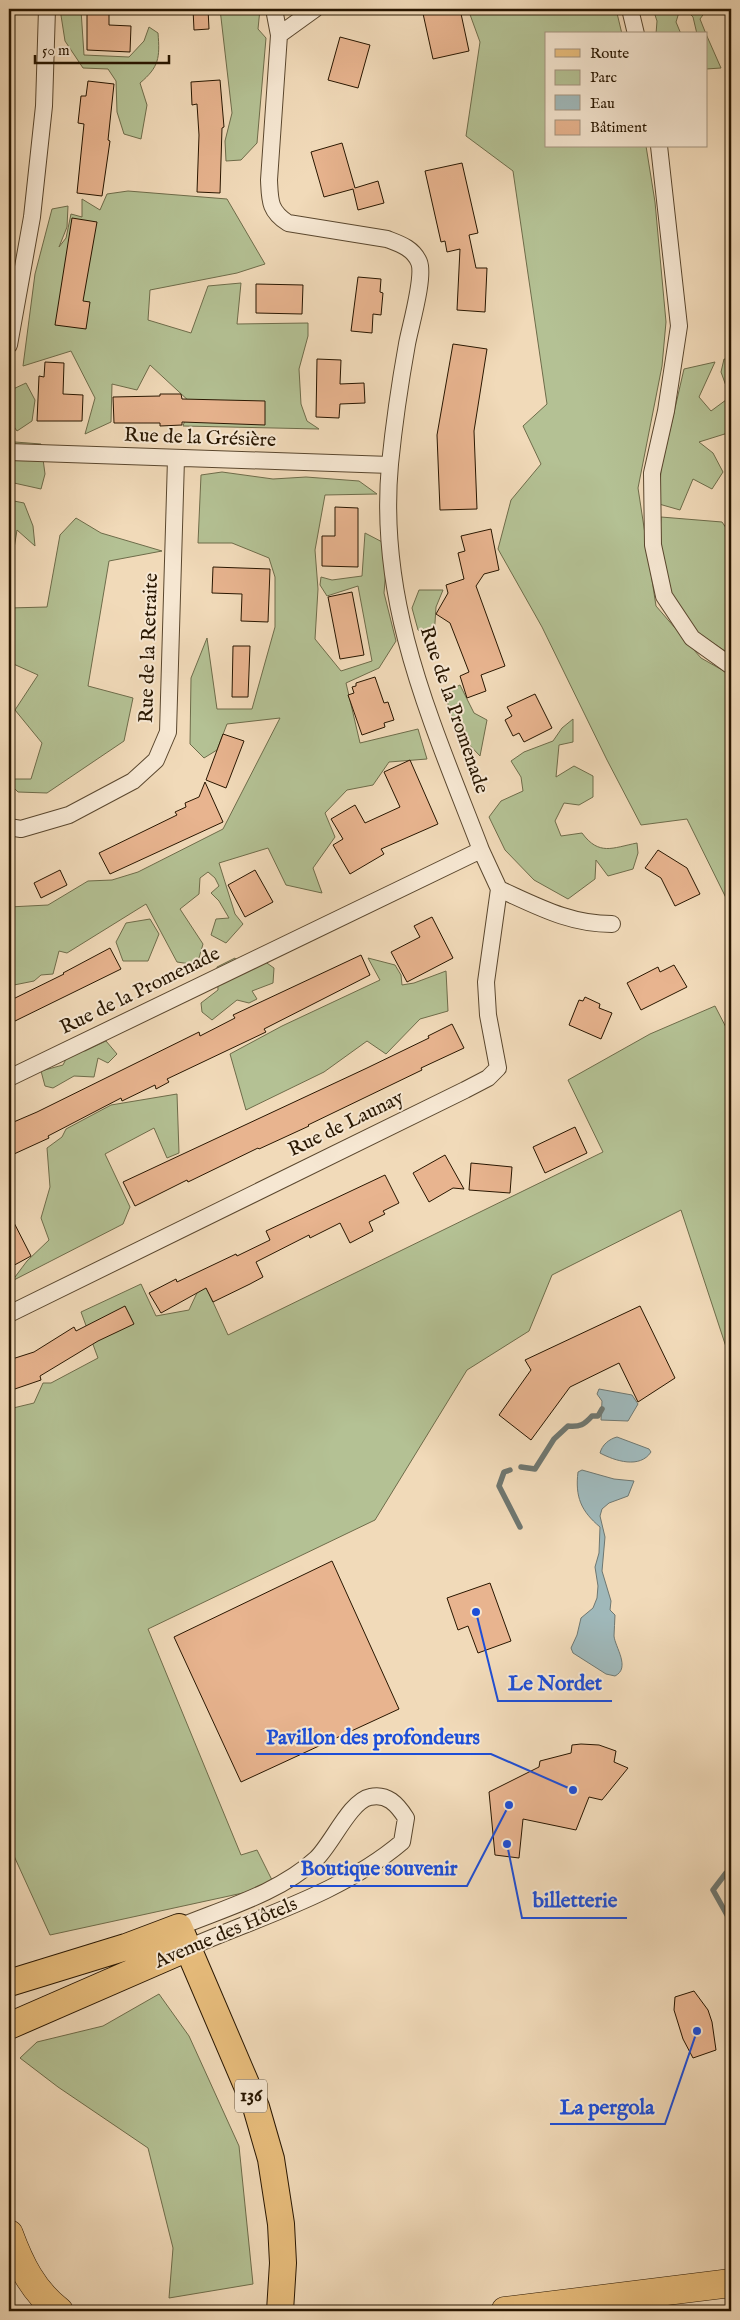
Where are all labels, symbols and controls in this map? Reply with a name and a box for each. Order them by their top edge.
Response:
scale bar [35,32,169,64]
legend [545,32,708,148]
text: 50 m [42,41,70,60]
text: Route [590,44,629,63]
text: Parc [590,68,617,87]
text: Eau [590,94,615,113]
text: Bâtiment [590,118,647,137]
street label: Rue de la Grésière [124,423,276,453]
street label: Rue de la Retraite [134,573,164,723]
street label: Rue de la Promenade [414,623,494,797]
street label: Rue de la Promenade [56,941,224,1041]
street label: Rue de Launay [284,1085,408,1163]
callout: Le Nordet [498,1665,612,1701]
text: Le Nordet [508,1671,603,1698]
callout: Pavillon des profondeurs [256,1718,491,1754]
text: Pavillon des profondeurs [266,1725,480,1752]
callout: Boutique souvenir [290,1850,467,1886]
text: Boutique souvenir [300,1856,458,1883]
callout: billetterie [522,1882,627,1918]
text: billetterie [532,1888,618,1915]
street label: Avenue des Hôtels [150,1892,301,1975]
road number: 136 [235,2080,267,2112]
callout: La pergola [550,2088,665,2124]
text: La pergola [560,2095,655,2122]

